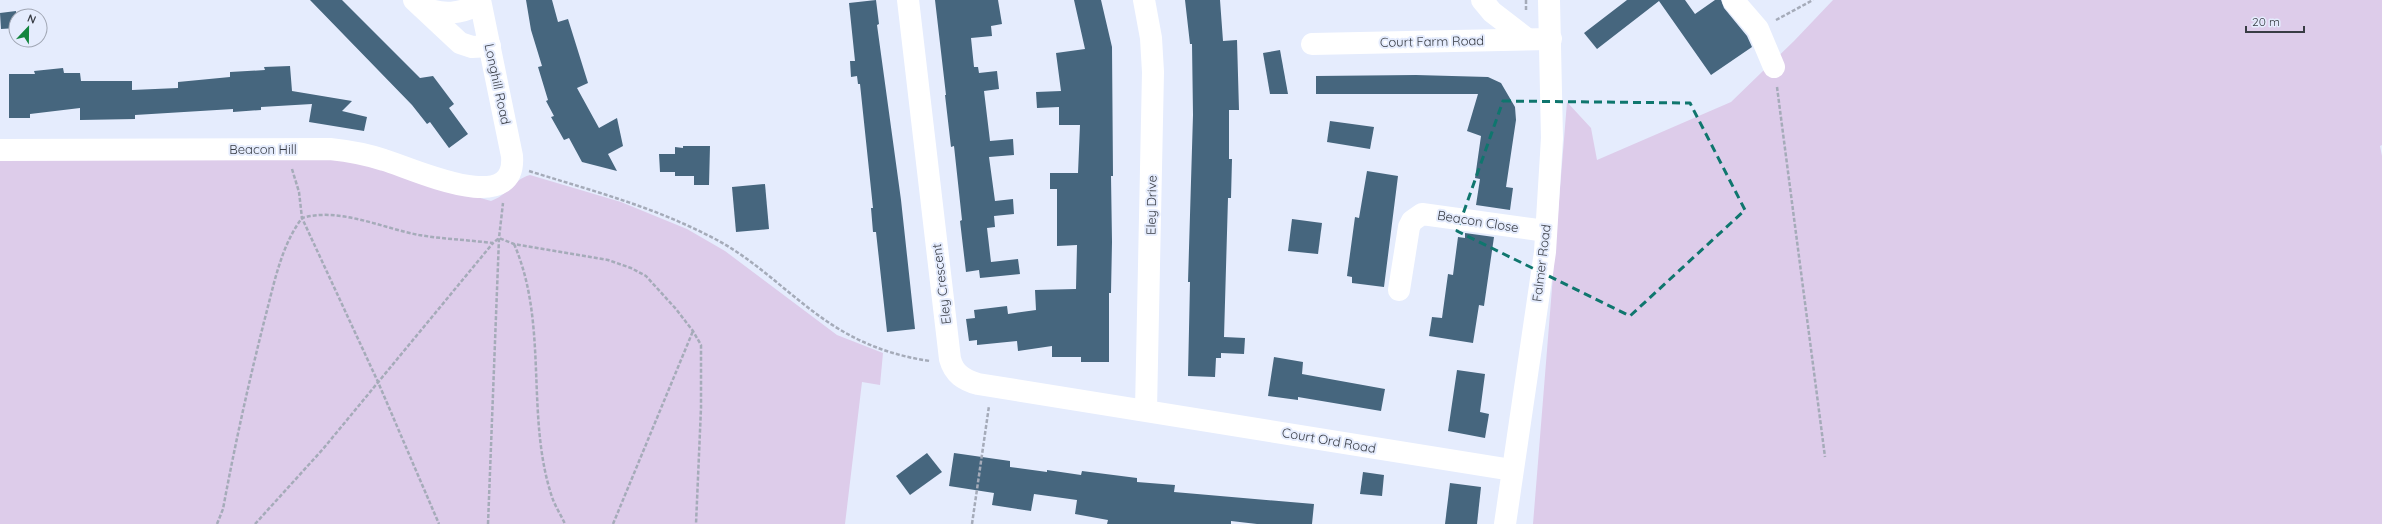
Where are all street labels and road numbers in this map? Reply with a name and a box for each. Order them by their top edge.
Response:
street label: Court Farm Road [1380,32,1484,50]
street label: Longhill Road [482,42,514,126]
street label: Beacon Hill [229,141,297,157]
street label: Eley Drive [1142,175,1160,235]
street label: Beacon Close [1436,207,1520,235]
street label: Falmer Road [1528,223,1554,303]
street label: Eley Crescent [928,243,954,325]
street label: Court Ord Road [1281,424,1377,456]

